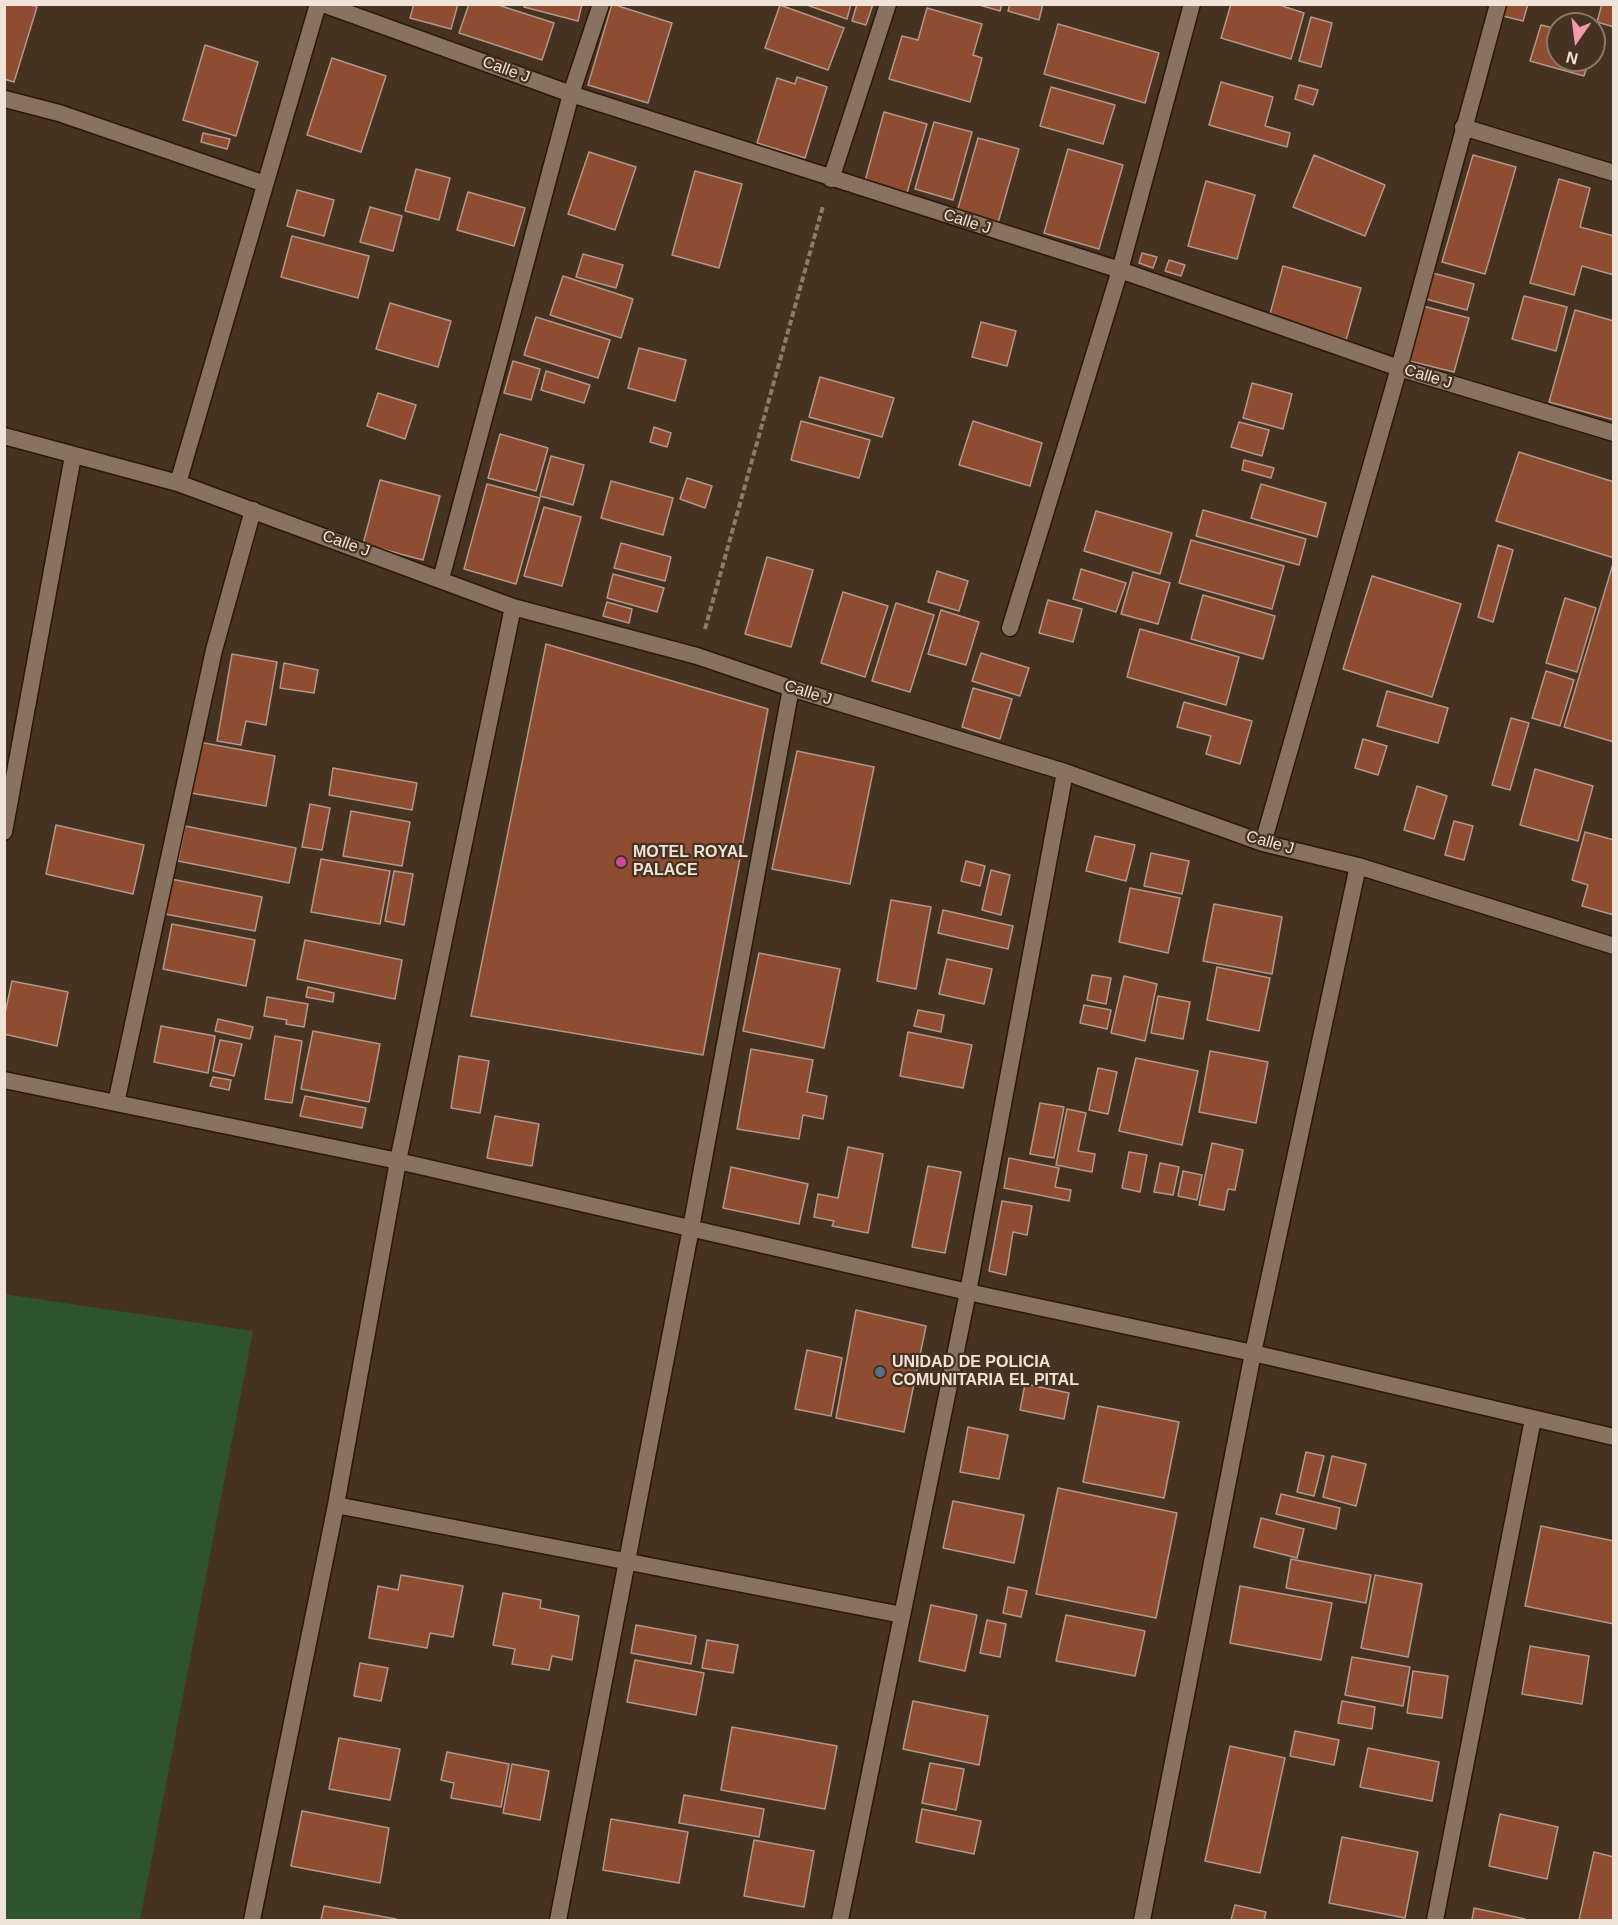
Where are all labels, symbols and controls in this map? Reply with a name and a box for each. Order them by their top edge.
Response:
north arrow [1546,12,1606,72]
text: N [1564,48,1580,68]
street label: Calle J [480,53,532,87]
street label: Calle J [941,205,993,239]
street label: Calle J [1402,361,1454,393]
street label: Calle J [320,527,372,561]
street label: Calle J [782,676,834,710]
street label: Calle J [1244,827,1296,859]
place label: MOTEL ROYAL PALACE [633,843,748,881]
marker: MOTEL ROYAL PALACE [614,855,628,869]
place label: UNIDAD DE POLICIA COMUNITARIA EL PITAL [892,1353,1079,1391]
marker: UNIDAD DE POLICIA COMUNITARIA EL PITAL [873,1365,887,1379]

